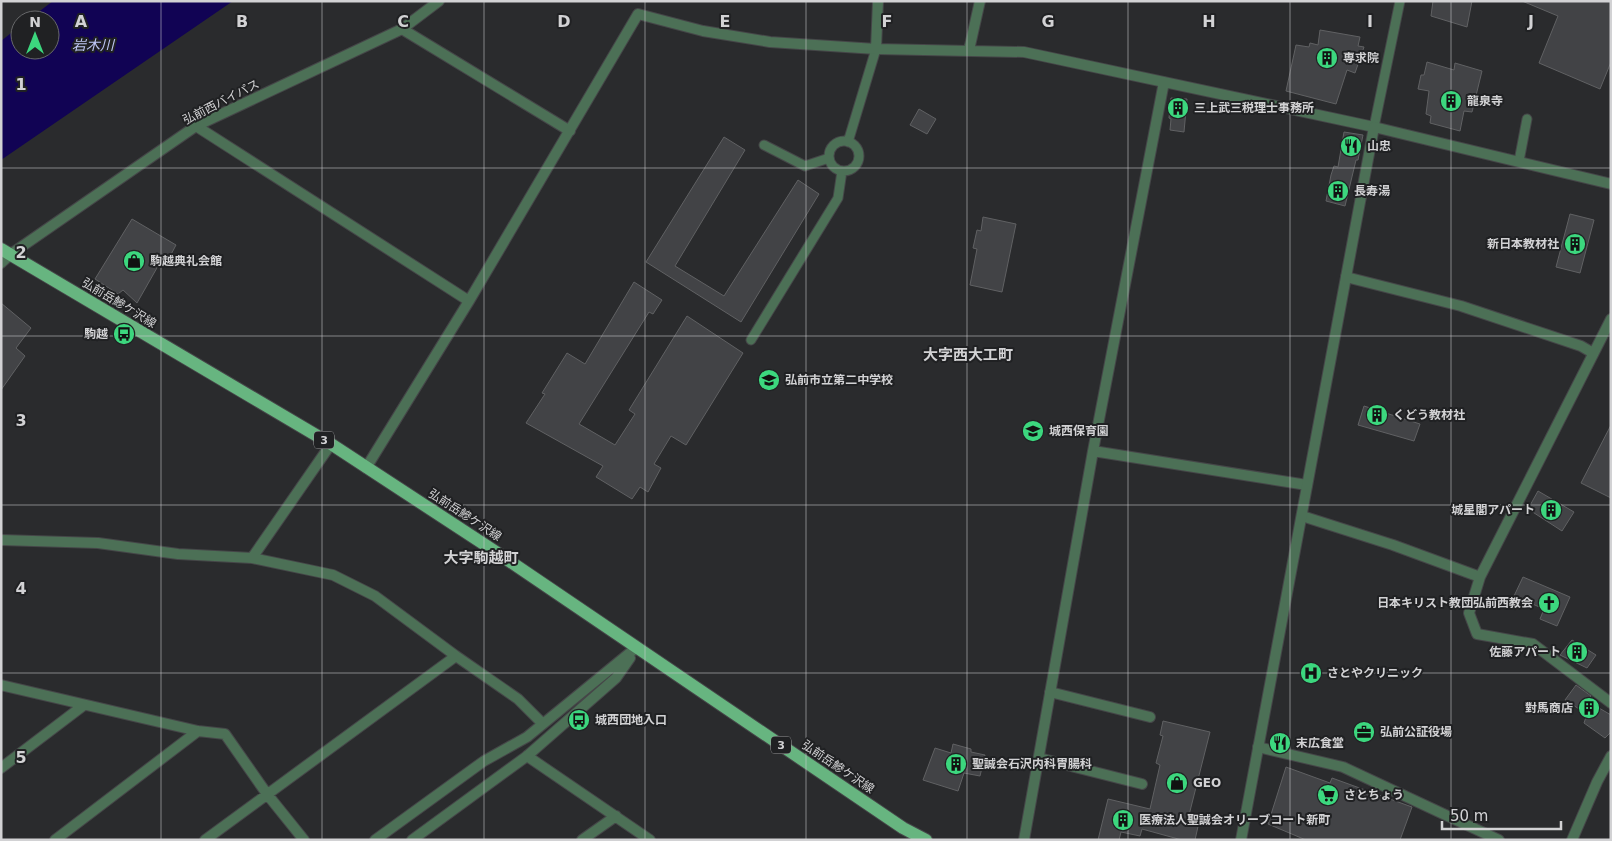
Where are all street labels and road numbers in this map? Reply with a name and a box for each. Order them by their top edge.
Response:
street label: 弘前西バイパス [181,77,261,127]
street label: 弘前岳鰺ケ沢線 [79,275,159,331]
road number: 3 [314,432,334,448]
street label: 弘前岳鰺ケ沢線 [426,486,504,544]
road number: 3 [771,736,791,754]
street label: 弘前岳鰺ケ沢線 [799,738,877,796]

